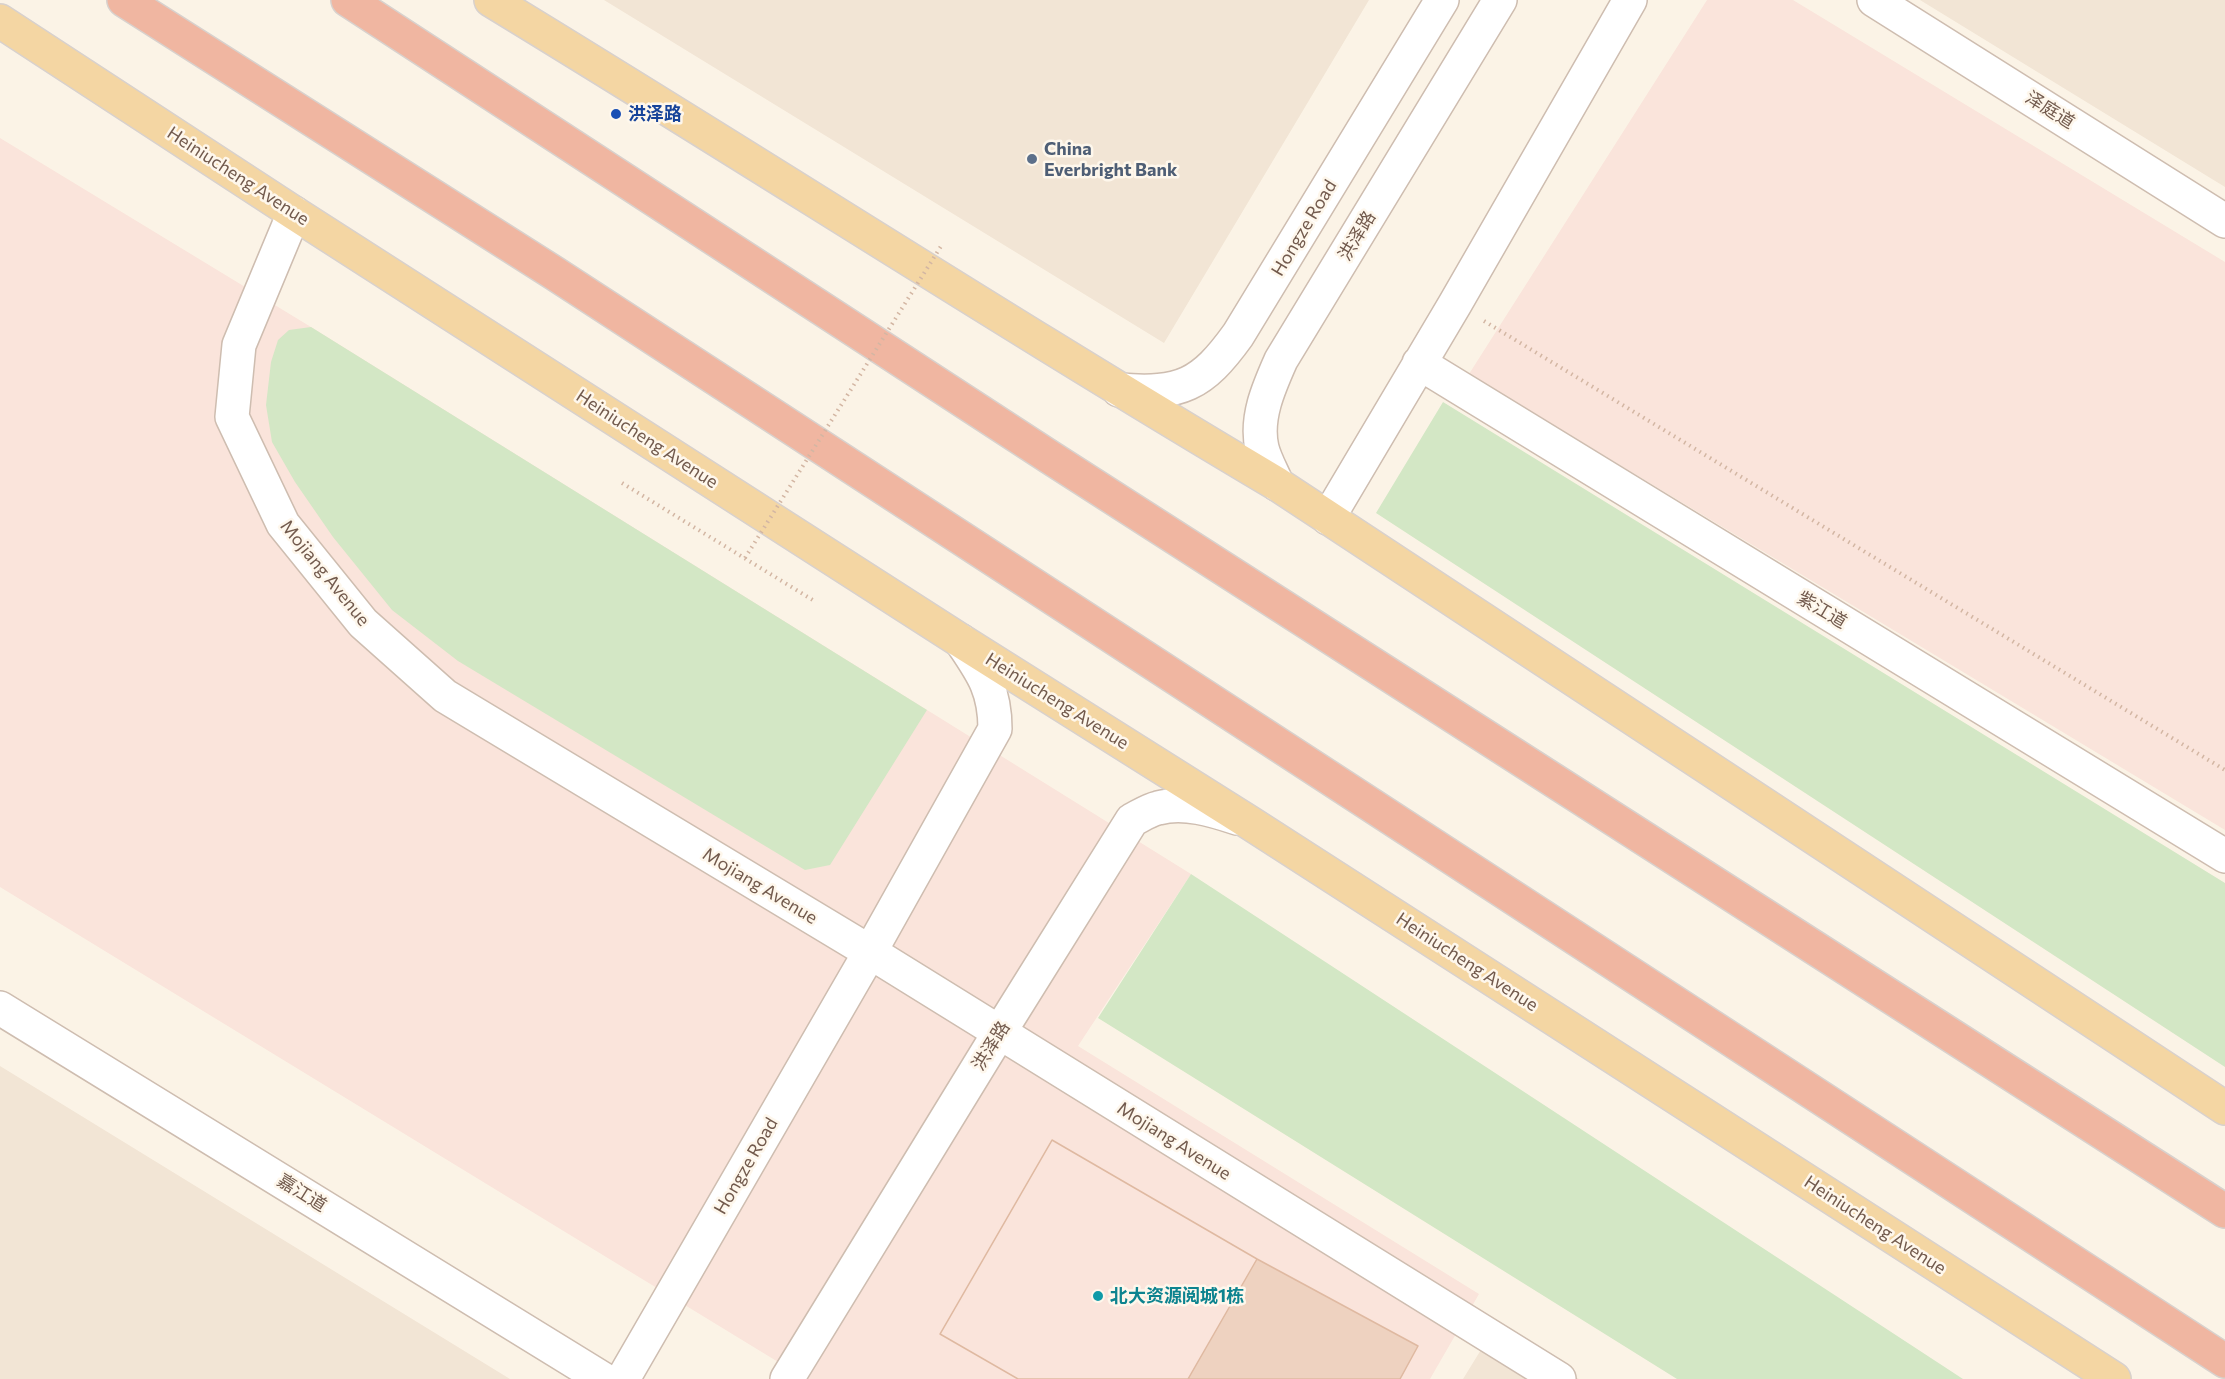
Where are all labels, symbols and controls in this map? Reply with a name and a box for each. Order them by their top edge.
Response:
street label: 泽庭道 [2021,87,2079,133]
place label: 洪泽路 [628,103,682,125]
marker: 洪泽路 [609,107,623,121]
street label: Heiniucheng Avenue [163,122,313,230]
place label: China Everbright Bank [1044,138,1177,180]
marker: China Everbright Bank [1025,152,1039,166]
street label: Hongze Road [1267,176,1341,280]
street label: 洪泽路 [1334,207,1380,265]
street label: Heiniucheng Avenue [572,385,722,493]
street label: Mojiang Avenue [276,516,374,630]
street label: 紫江道 [1793,587,1851,633]
street label: Heiniucheng Avenue [981,648,1133,754]
street label: Mojiang Avenue [699,843,821,929]
street label: Heiniucheng Avenue [1392,908,1542,1016]
street label: 洪泽路 [968,1017,1014,1075]
street label: Mojiang Avenue [1113,1097,1235,1185]
street label: Hongze Road [710,1114,782,1218]
street label: 嘉江道 [273,1170,331,1216]
street label: Heiniucheng Avenue [1800,1171,1950,1279]
place label: 北大资源阅城1栋 [1110,1285,1244,1307]
marker: 北大资源阅城1栋 [1091,1289,1105,1303]

